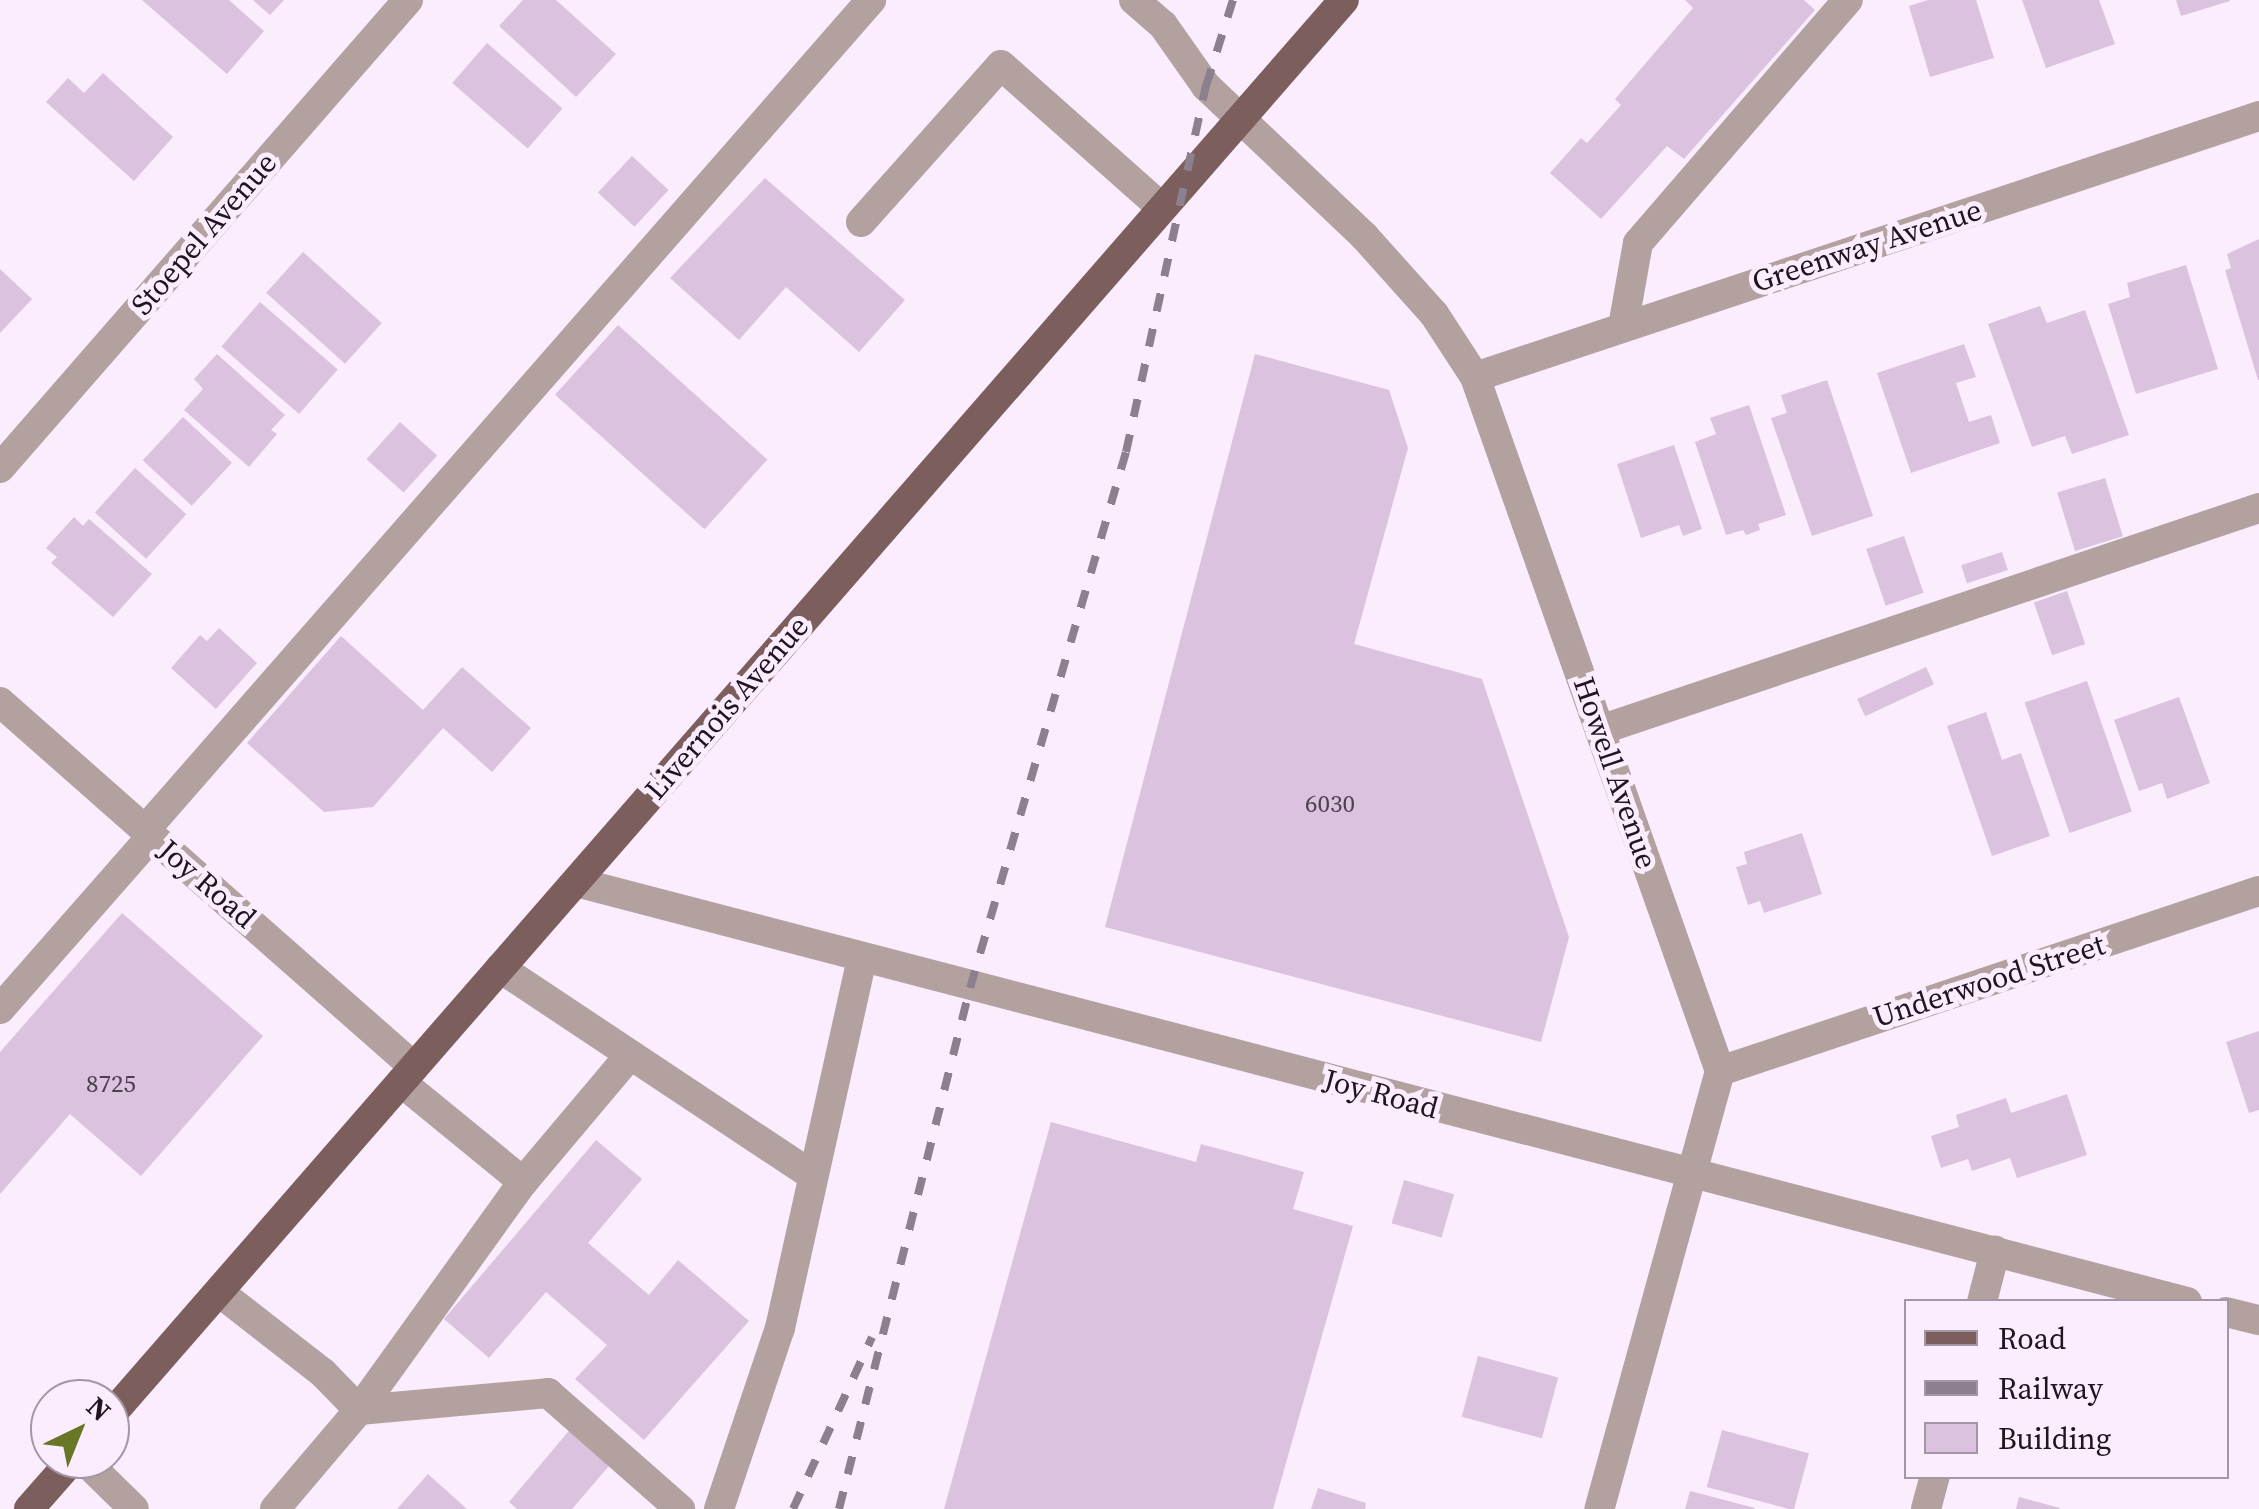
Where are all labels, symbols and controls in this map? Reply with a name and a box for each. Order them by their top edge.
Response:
street label: Stoepel Avenue [124,146,284,322]
street label: Greenway Avenue [1748,192,1986,300]
street label: Livernois Avenue [638,609,816,807]
street label: Howell Avenue [1565,672,1665,874]
house number: 6030 [1305,788,1355,818]
street label: Joy Road [151,832,263,936]
street label: Underwood Street [1869,927,2109,1035]
street label: Joy Road [1320,1061,1442,1127]
house number: 8725 [86,1068,136,1098]
legend [1904,1299,2229,1479]
text: Road [1998,1318,2066,1359]
text: Railway [1998,1368,2103,1409]
north arrow [30,1379,130,1479]
text: N [79,1388,120,1429]
text: Building [1998,1418,2111,1459]

